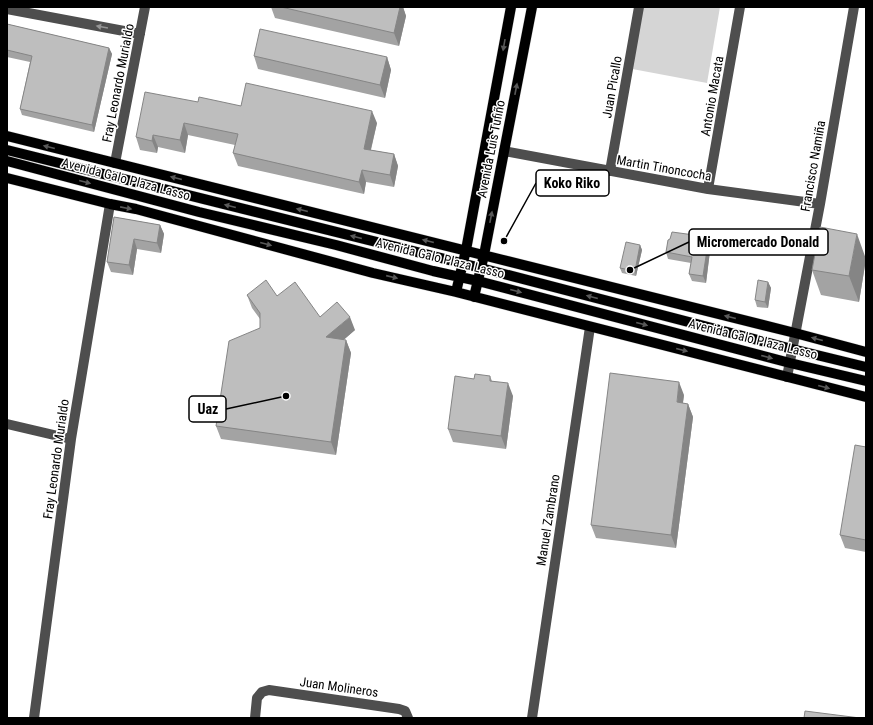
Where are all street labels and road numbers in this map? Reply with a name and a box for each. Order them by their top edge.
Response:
street label: Fray Leonardo Murialdo [99,22,137,144]
street label: Juan Picallo [599,55,625,119]
street label: Antonio Macata [698,55,726,137]
street label: Avenida Luis Tufiño [474,99,508,199]
street label: Francisco Namiña [798,119,828,213]
street label: Martin Tinoncocha [615,152,713,184]
street label: Avenida Galo Plaza Lasso [60,155,192,203]
street label: Avenida Galo Plaza Lasso [374,235,506,281]
street label: Avenida Galo Plaza Lasso [687,316,819,362]
street label: Fray Leonardo Murialdo [40,398,72,520]
street label: Manuel Zambrano [533,473,563,567]
street label: Juan Molineros [299,674,379,700]

